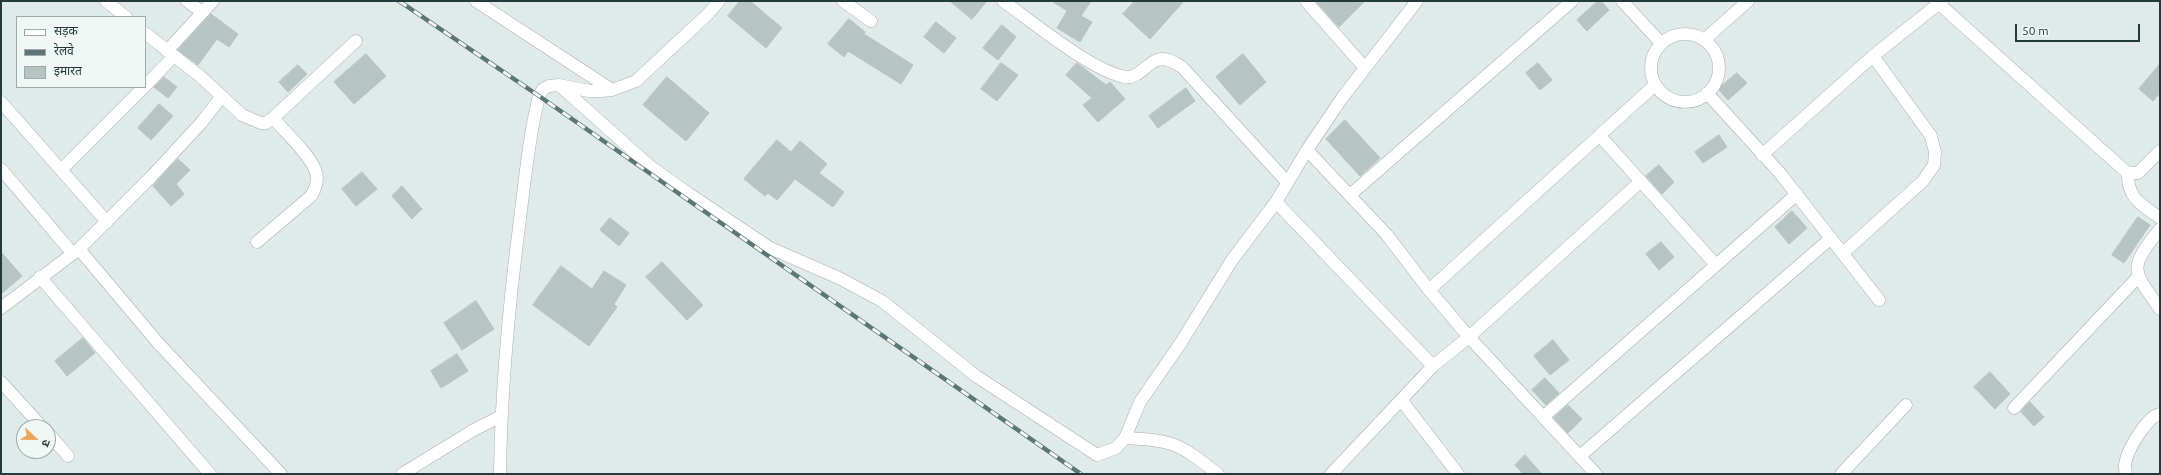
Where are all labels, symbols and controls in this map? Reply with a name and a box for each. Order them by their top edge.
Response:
legend [16,16,146,88]
scale bar [2017,16,2142,42]
text: सड़क [54,24,78,37]
text: 50 m [2022,24,2049,37]
text: रेलवे [54,44,74,57]
text: इमारत [54,64,82,77]
north arrow [16,419,56,459]
text: उ [39,438,53,448]

